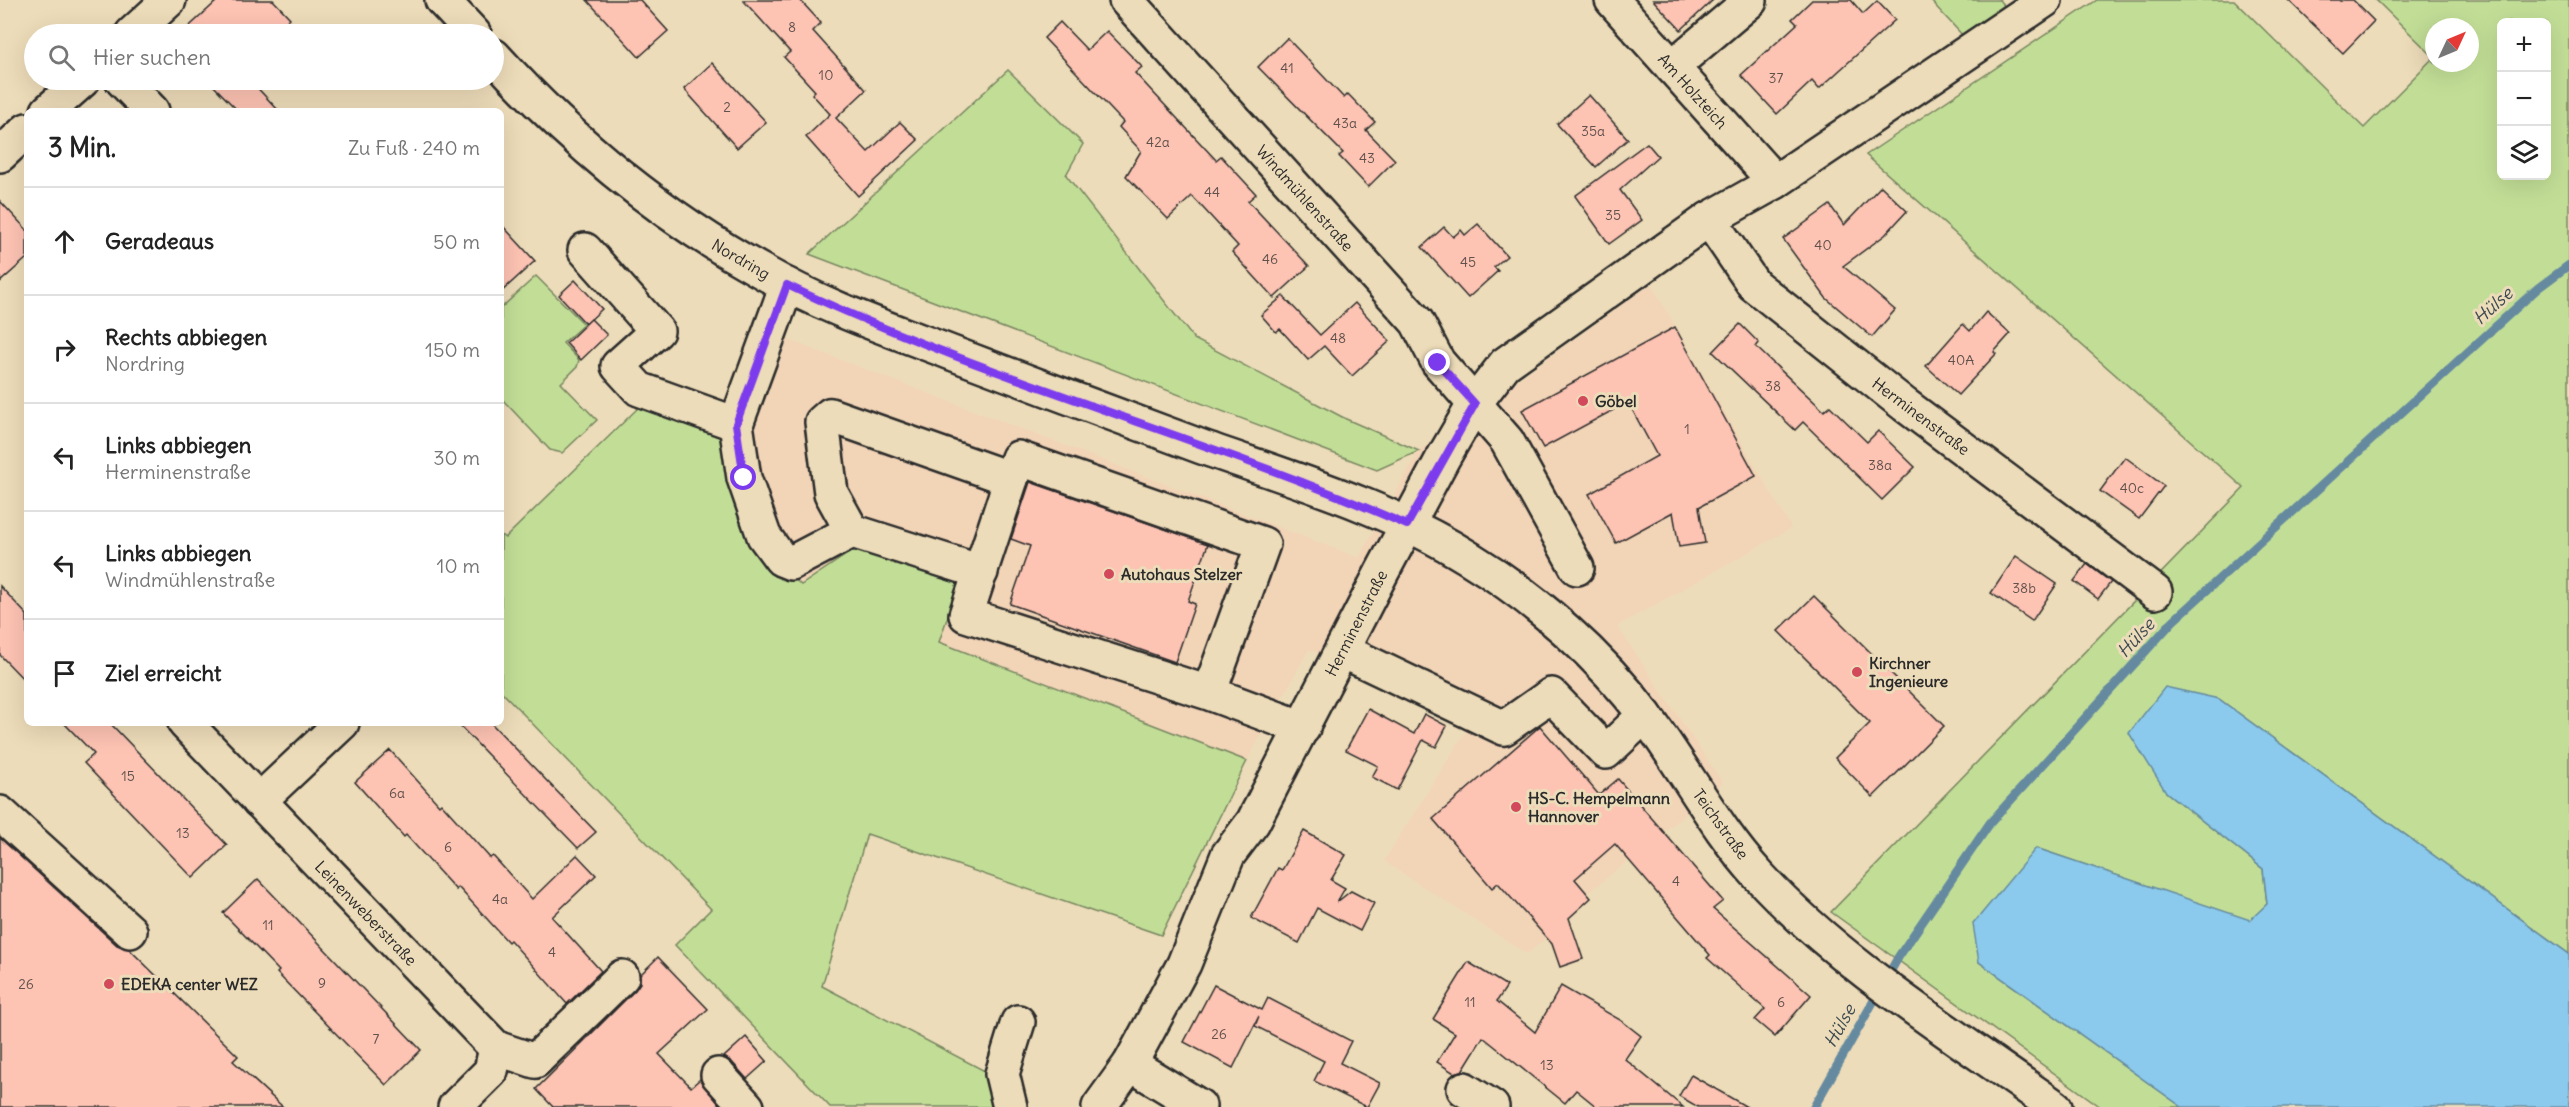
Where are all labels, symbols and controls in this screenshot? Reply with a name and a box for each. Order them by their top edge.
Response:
house number: 8 [788,18,796,36]
north arrow [2425,18,2479,72]
map controls [2497,18,2551,180]
button: + [2497,18,2551,72]
search box [24,24,504,90]
icon: search [45,41,78,74]
text: Hier suchen [93,43,211,71]
street label: Am Holzteich [1654,49,1732,133]
house number: 41 [1280,59,1294,77]
house number: 10 [819,66,833,84]
house number: 37 [1769,69,1784,87]
button: − [2497,72,2551,126]
house number: 2 [723,98,731,116]
house number: 43a [1333,114,1357,132]
house number: 35a [1581,122,1605,140]
button: layers [2497,126,2551,180]
text: 3 Min. [48,131,116,164]
house number: 42a [1146,133,1170,151]
text: Zu Fuß · 240 m [348,135,480,160]
street label: Windmühlenstraße [1252,141,1358,255]
house number: 43 [1359,149,1375,167]
house number: 44 [1204,183,1220,201]
house number: 35 [1605,206,1621,224]
icon: ahead [48,225,81,258]
text: Geradeaus [105,227,214,255]
text: 50 m [433,229,480,254]
street label: Nordring [708,234,774,284]
house number: 40 [1814,236,1832,254]
house number: 46 [1262,250,1278,268]
house number: 45 [1460,253,1476,271]
water label: Hülse [2468,281,2518,329]
text: Rechts abbiegen [105,323,267,351]
house number: 48 [1330,329,1346,347]
icon: right [48,333,81,366]
text: 150 m [425,337,480,362]
route end [1424,349,1450,375]
text: Nordring [105,351,185,376]
house number: 40A [1948,351,1974,369]
street label: Herminenstraße [1868,373,1974,459]
house number: 38 [1765,377,1781,395]
place label: Göbel [1595,391,1637,411]
marker: Göbel [1576,394,1590,408]
house number: 1 [1684,420,1690,438]
text: Links abbiegen [105,431,252,459]
icon: left [48,441,81,474]
text: 30 m [433,445,480,470]
house number: 38a [1868,456,1892,474]
text: Herminenstraße [105,459,251,484]
route start [730,464,756,490]
house number: 40c [2120,479,2144,497]
text: Links abbiegen [105,539,252,567]
icon: left [48,549,81,582]
text: 10 m [437,553,480,578]
place label: Autohaus Stelzer [1121,564,1243,584]
street label: Herminenstraße [1321,566,1391,680]
text: Windmühlenstraße [105,567,275,592]
marker: Autohaus Stelzer [1102,567,1116,581]
house number: 38b [2012,579,2036,597]
water label: Hülse [2112,612,2160,662]
place label: Kirchner Ingenieure [1869,653,1949,692]
icon: arrive [48,657,81,690]
text: Ziel erreicht [105,659,222,687]
marker: Kirchner Ingenieure [1850,665,1864,679]
house number: 15 [121,767,135,785]
house number: 6a [389,784,405,802]
street label: Teichstraße [1689,785,1753,863]
place label: HS-C. Hempelmann Hannover [1528,788,1670,826]
marker: HS-C. Hempelmann Hannover [1509,800,1523,814]
house number: 13 [176,824,190,842]
house number: 6 [444,838,452,856]
street label: Leinenweberstraße [311,856,421,970]
house number: 4 [1672,872,1680,890]
house number: 4a [492,890,508,908]
house number: 11 [262,916,274,934]
house number: 4 [548,943,556,961]
place label: EDEKA center WEZ [121,974,258,994]
house number: 9 [318,974,326,992]
house number: 26 [18,975,34,993]
marker: EDEKA center WEZ [102,977,116,991]
house number: 11 [1464,993,1476,1011]
house number: 6 [1777,993,1785,1011]
water label: Hülse [1819,999,1861,1051]
house number: 26 [1211,1025,1227,1043]
house number: 7 [373,1030,380,1048]
house number: 13 [1540,1056,1554,1074]

